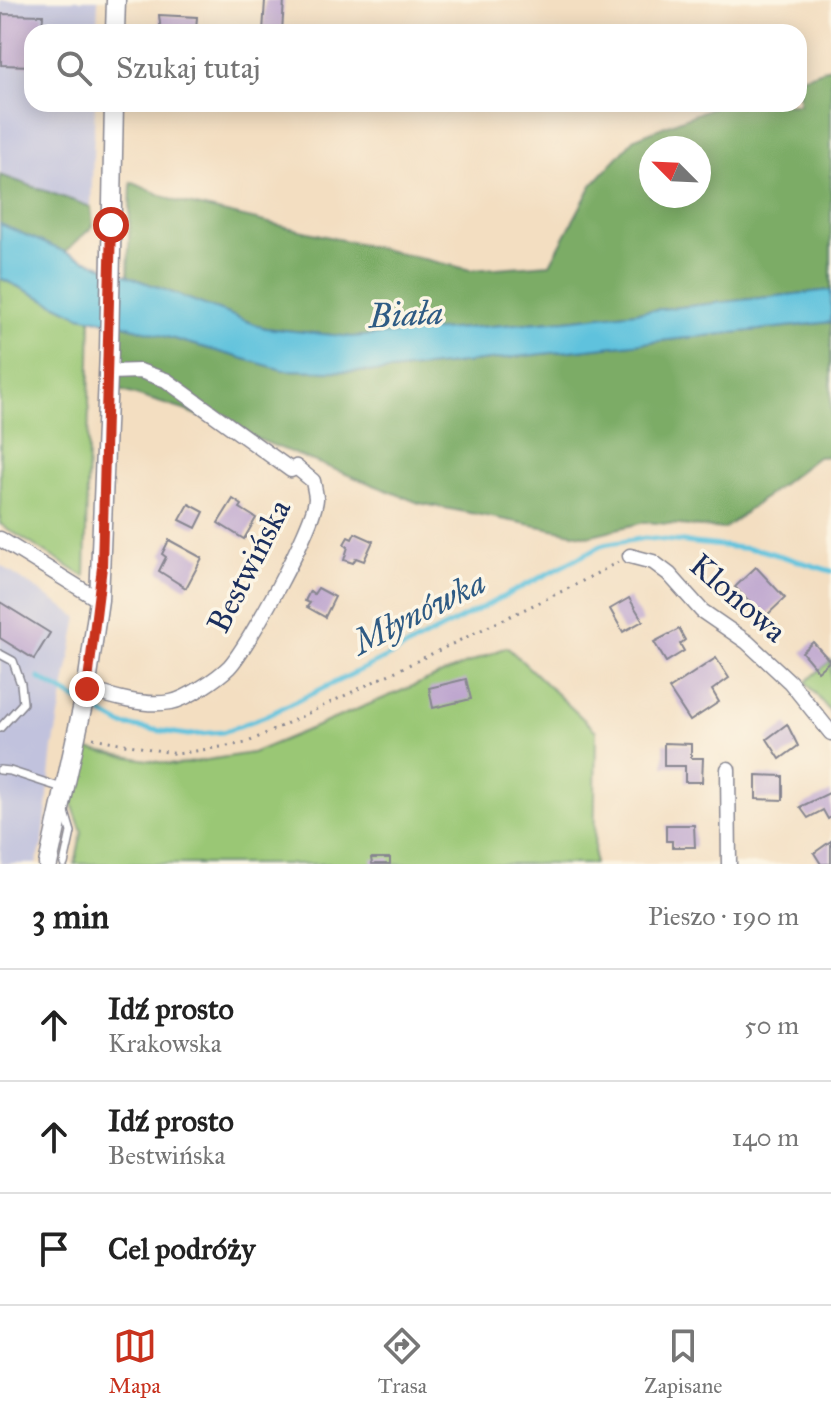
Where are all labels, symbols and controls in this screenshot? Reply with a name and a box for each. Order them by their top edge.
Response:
search box [24,24,807,112]
icon: search [52,46,96,90]
text: Szukaj tutaj [116,50,261,86]
north arrow [639,136,711,208]
route start [93,207,129,243]
water label: Biała [366,292,444,337]
street label: Bestwińska [199,492,299,639]
street label: Klonowa [682,545,795,651]
water label: Młynówka [343,561,492,664]
route end [69,671,105,707]
text: 3 min [32,896,109,937]
text: Pieszo · 190 m [648,900,799,932]
text: Idź prosto [108,991,234,1027]
icon: ahead [32,1003,76,1047]
text: 50 m [744,1009,799,1041]
text: Krakowska [108,1027,222,1059]
text: Idź prosto [108,1103,234,1139]
icon: ahead [32,1115,76,1159]
text: 140 m [732,1121,799,1153]
text: Bestwińska [108,1139,225,1171]
icon: arrive [32,1227,76,1271]
text: Cel podróży [108,1231,255,1267]
tab: Mapa [108,1324,161,1399]
tab: Trasa [378,1324,427,1399]
tab: Zapisane [644,1324,723,1399]

